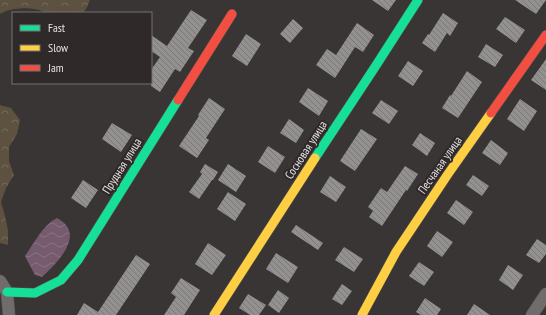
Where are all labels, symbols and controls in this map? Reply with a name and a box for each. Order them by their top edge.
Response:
legend [12,12,152,84]
text: Fast [48,20,66,35]
text: Slow [48,40,69,55]
text: Jam [47,60,64,75]
street label: Сосновая улица [281,118,330,182]
street label: Песчаная улица [414,133,465,196]
street label: Прудная улица [99,135,145,196]

